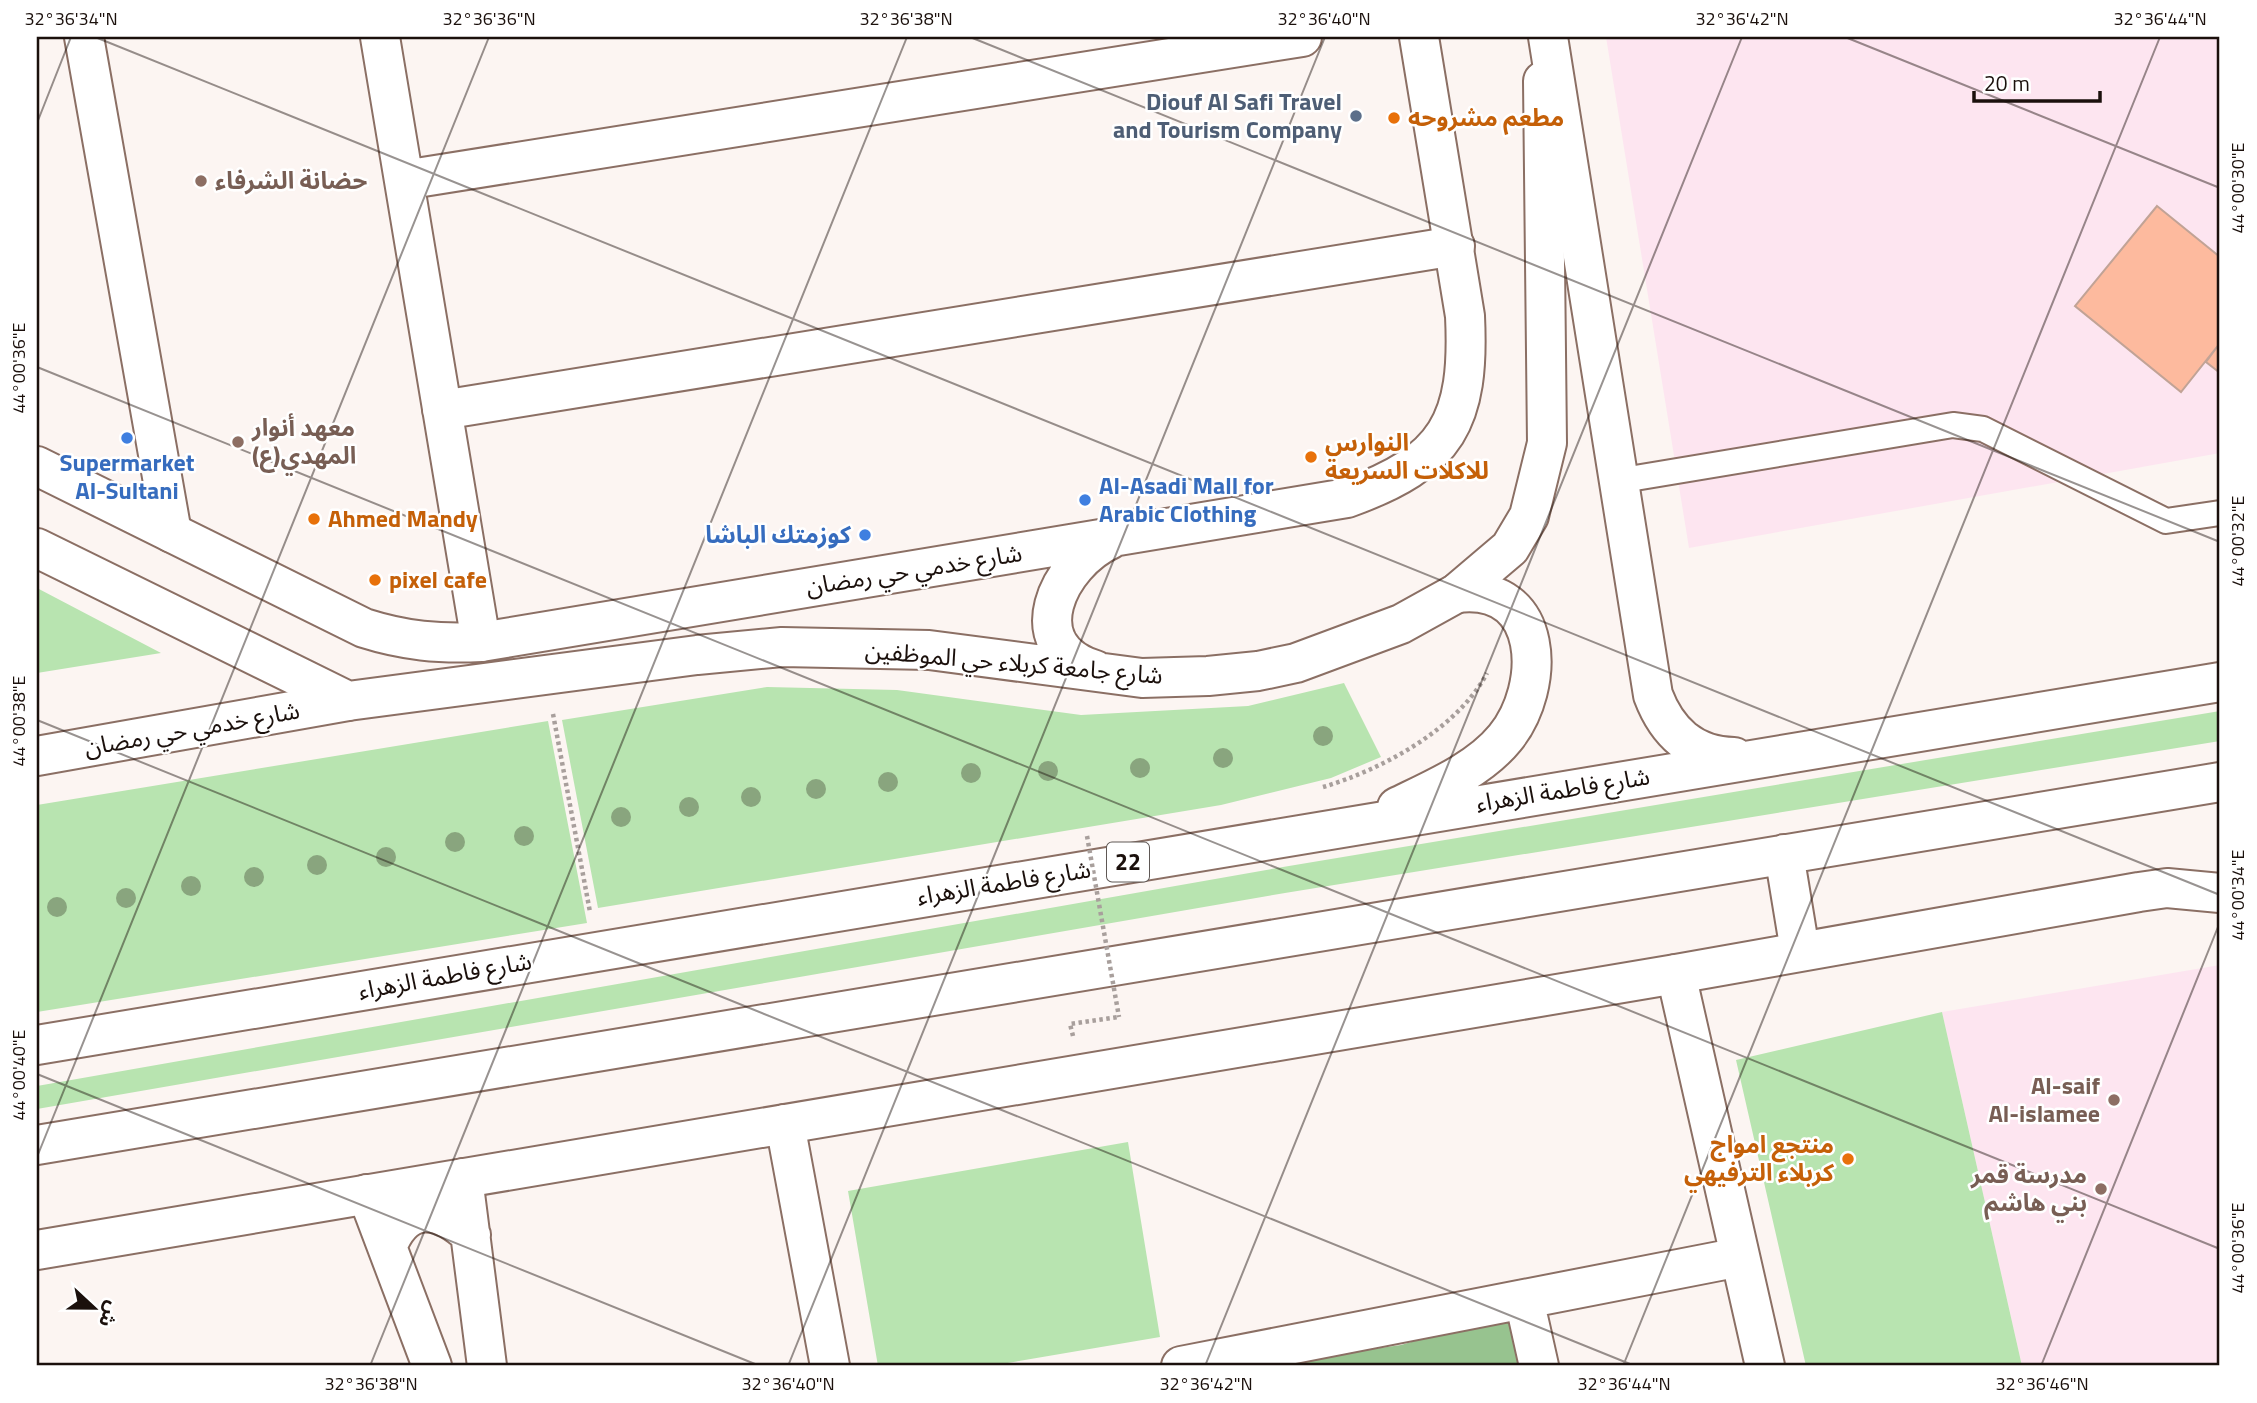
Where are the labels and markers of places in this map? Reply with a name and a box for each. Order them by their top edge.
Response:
place label: Diouf Al Safi Travel and Tourism Company [1113,83,1342,147]
place label: مطعم مشروحه [1408,99,1564,135]
marker: Diouf Al Safi Travel and Tourism Company [1348,108,1364,124]
marker: مطعم مشروحه [1386,110,1402,126]
place label: حضانة الشرفاء [215,162,367,198]
marker: حضانة الشرفاء [193,173,209,189]
place label: معهد أنوار المهدي(ع) [251,409,356,476]
place label: النوارس للاكلات السريعة [1325,424,1489,488]
marker: Supermarket Al-Sultani [119,430,135,446]
marker: معهد أنوار المهدي(ع) [230,434,246,450]
place label: Supermarket Al-Sultani [60,444,195,508]
marker: النوارس للاكلات السريعة [1303,449,1319,465]
place label: Al-Asadi Mall for Arabic Clothing [1099,467,1274,531]
marker: Al-Asadi Mall for Arabic Clothing [1077,492,1093,508]
place label: Ahmed Mandy [328,500,478,536]
marker: Ahmed Mandy [306,511,322,527]
place label: كوزمتك الباشا [705,516,852,552]
marker: كوزمتك الباشا [857,527,873,543]
place label: pixel cafe [389,561,487,597]
marker: pixel cafe [367,572,383,588]
place label: Al-saif Al-islamee [1988,1067,2100,1131]
marker: Al-saif Al-islamee [2106,1092,2122,1108]
place label: منتجع امواج كربلاء الترفيهي [1684,1126,1835,1193]
marker: منتجع امواج كربلاء الترفيهي [1840,1151,1856,1167]
place label: مدرسة قمر بني هاشم [1970,1156,2087,1223]
marker: مدرسة قمر بني هاشم [2093,1181,2109,1197]

